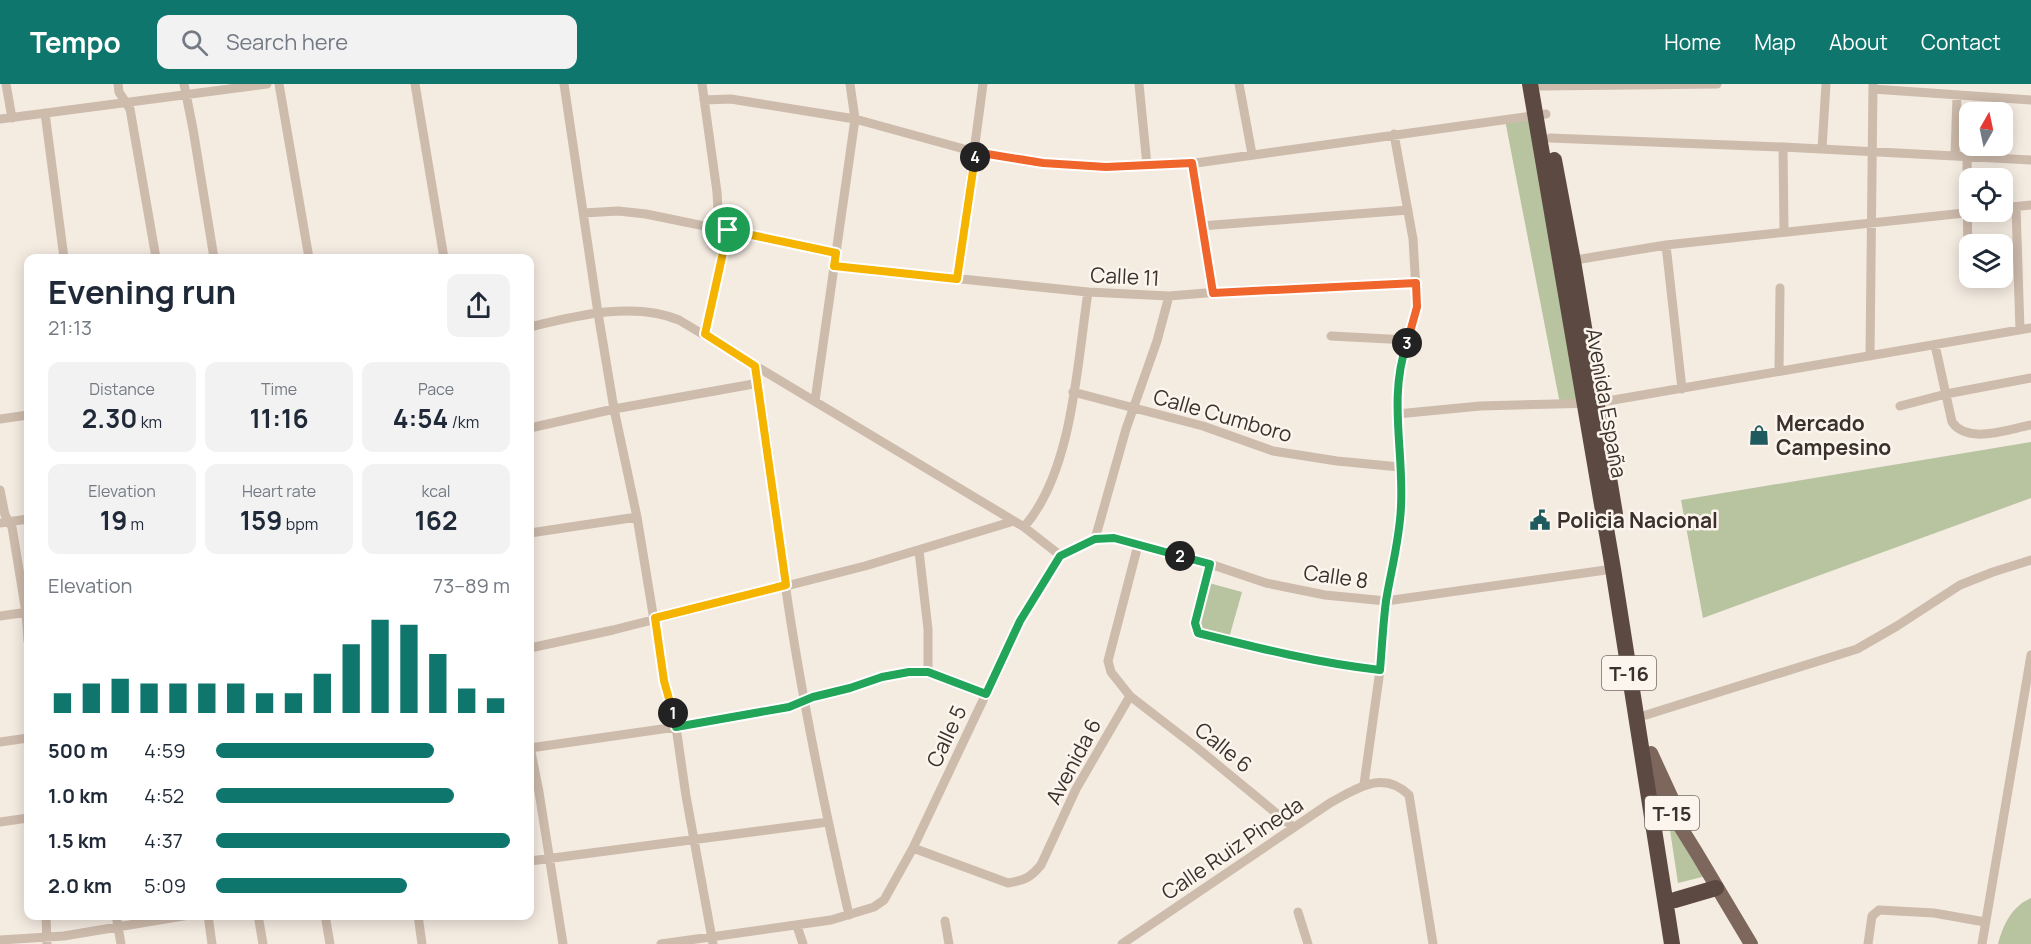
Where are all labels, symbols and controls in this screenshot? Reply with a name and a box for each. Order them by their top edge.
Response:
search box [157,15,577,69]
text: Tempo [30,23,121,61]
icon: search [178,26,211,59]
text: Search here [226,27,348,57]
text: Home [1664,28,1721,56]
text: Map [1754,28,1796,56]
text: About [1829,28,1888,56]
text: Contact [1921,28,2001,56]
north arrow [1959,102,2013,156]
map controls [1959,102,2013,288]
pin: 4 [960,142,990,172]
text: 4 [970,146,980,168]
button: locate [1959,168,2013,222]
pin [702,204,753,255]
icon: arrive [711,213,744,246]
button: layers [1959,234,2013,288]
street label: Calle 11 [1090,260,1160,292]
text: Evening run [48,269,236,314]
button: share [447,274,510,337]
text: 21:13 [48,314,92,341]
street label: Avenida España [1580,326,1634,480]
pin: 3 [1392,328,1422,358]
text: 3 [1402,332,1412,354]
text: Distance [89,378,155,400]
text: Time [261,378,297,400]
text: Pace [418,378,454,400]
street label: Calle Cumboro [1150,382,1296,448]
text: 2.30 [82,400,137,436]
text: 11:16 [249,400,309,436]
text: 4:54 [393,400,448,436]
place label: Mercado Campesino [1776,409,1891,461]
text: km [137,411,162,433]
text: /km [448,411,479,433]
shop icon: Mercado Campesino [1747,423,1771,447]
text: Elevation [88,480,156,502]
text: Heart rate [242,480,316,502]
text: kcal [421,480,451,502]
text: 19 [100,502,127,538]
text: 159 [240,502,283,538]
text: 162 [414,502,458,538]
place label: Policia Nacional [1557,506,1718,534]
public building icon: Policia Nacional [1528,508,1552,532]
text: m [127,513,144,535]
text: bpm [283,513,318,535]
pin: 2 [1165,541,1195,571]
text: 2 [1175,545,1185,567]
street label: Calle 8 [1302,558,1370,594]
text: Elevation [48,572,132,599]
text: 73–89 m [433,572,510,599]
road number: T-16 [1602,656,1656,690]
pin: 1 [658,698,688,728]
street label: Calle 5 [920,701,972,771]
text: 1 [669,702,677,724]
street label: Avenida 6 [1039,713,1107,809]
street label: Calle 6 [1190,715,1258,779]
text: 500 m [48,737,108,764]
text: 4:59 [144,737,186,764]
text: 1.0 km [48,782,108,809]
text: 4:52 [144,782,184,809]
street label: Calle Ruiz Pineda [1156,790,1308,906]
road number: T-15 [1645,796,1699,830]
text: 1.5 km [48,827,107,854]
text: 4:37 [144,827,183,854]
text: 2.0 km [48,872,112,899]
text: 5:09 [144,872,186,899]

